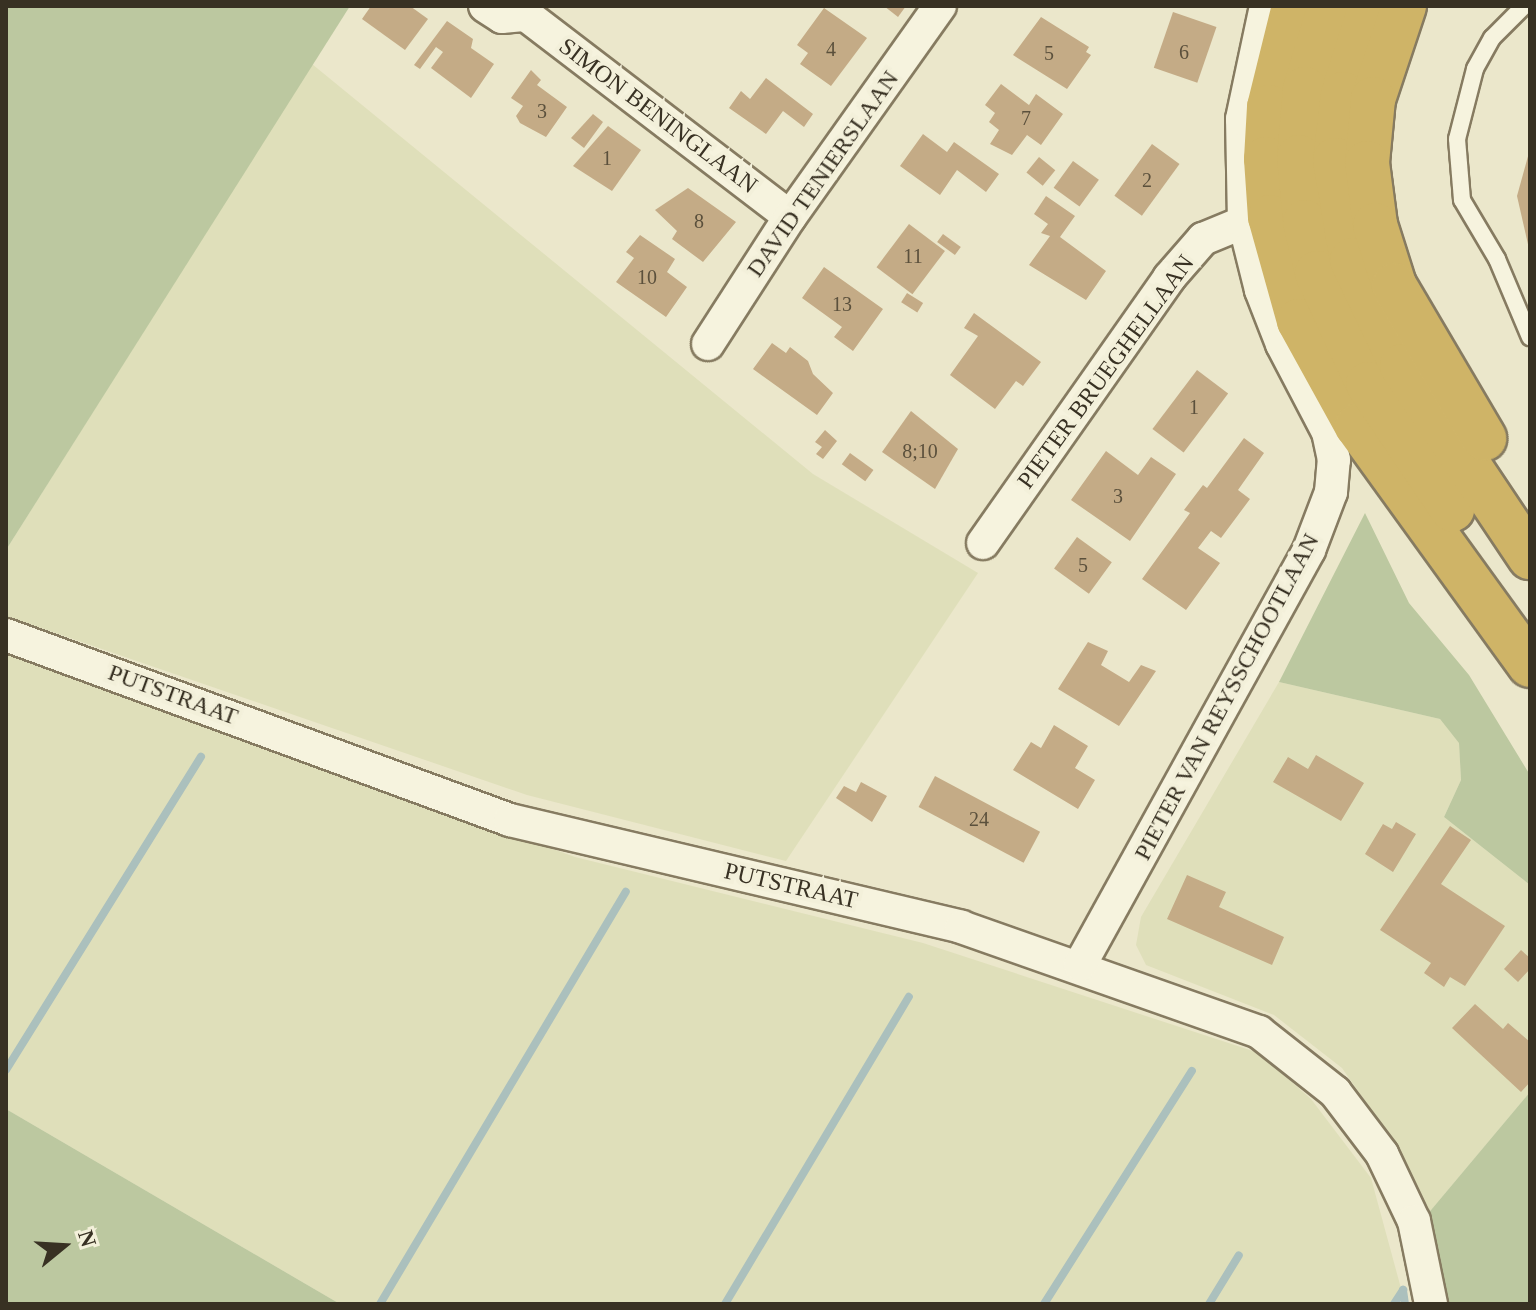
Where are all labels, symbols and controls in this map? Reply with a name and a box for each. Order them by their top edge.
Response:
street label: SIMON BENINGLAAN [553,32,763,200]
house number: 4 [826,37,836,61]
house number: 6 [1179,40,1189,64]
house number: 5 [1044,41,1054,65]
street label: DAVID TENIERSLAAN [741,65,905,283]
house number: 3 [537,99,547,123]
house number: 7 [1021,106,1031,130]
house number: 1 [602,146,612,170]
house number: 2 [1142,168,1152,192]
house number: 8 [694,209,704,233]
house number: 11 [903,244,923,268]
street label: PIETER BRUEGHELLAAN [1011,249,1201,495]
house number: 10 [637,265,657,289]
house number: 13 [832,292,852,316]
house number: 1 [1189,395,1199,419]
house number: 8;10 [902,439,938,463]
house number: 3 [1113,484,1123,508]
street label: PIETER VAN REYSSCHOOTLAAN [1128,529,1326,865]
house number: 5 [1078,553,1088,577]
street label: PUTSTRAAT [104,658,242,732]
house number: 24 [969,807,989,831]
street label: PUTSTRAAT [721,857,861,915]
north arrow [24,1206,104,1286]
text: N [73,1227,102,1250]

